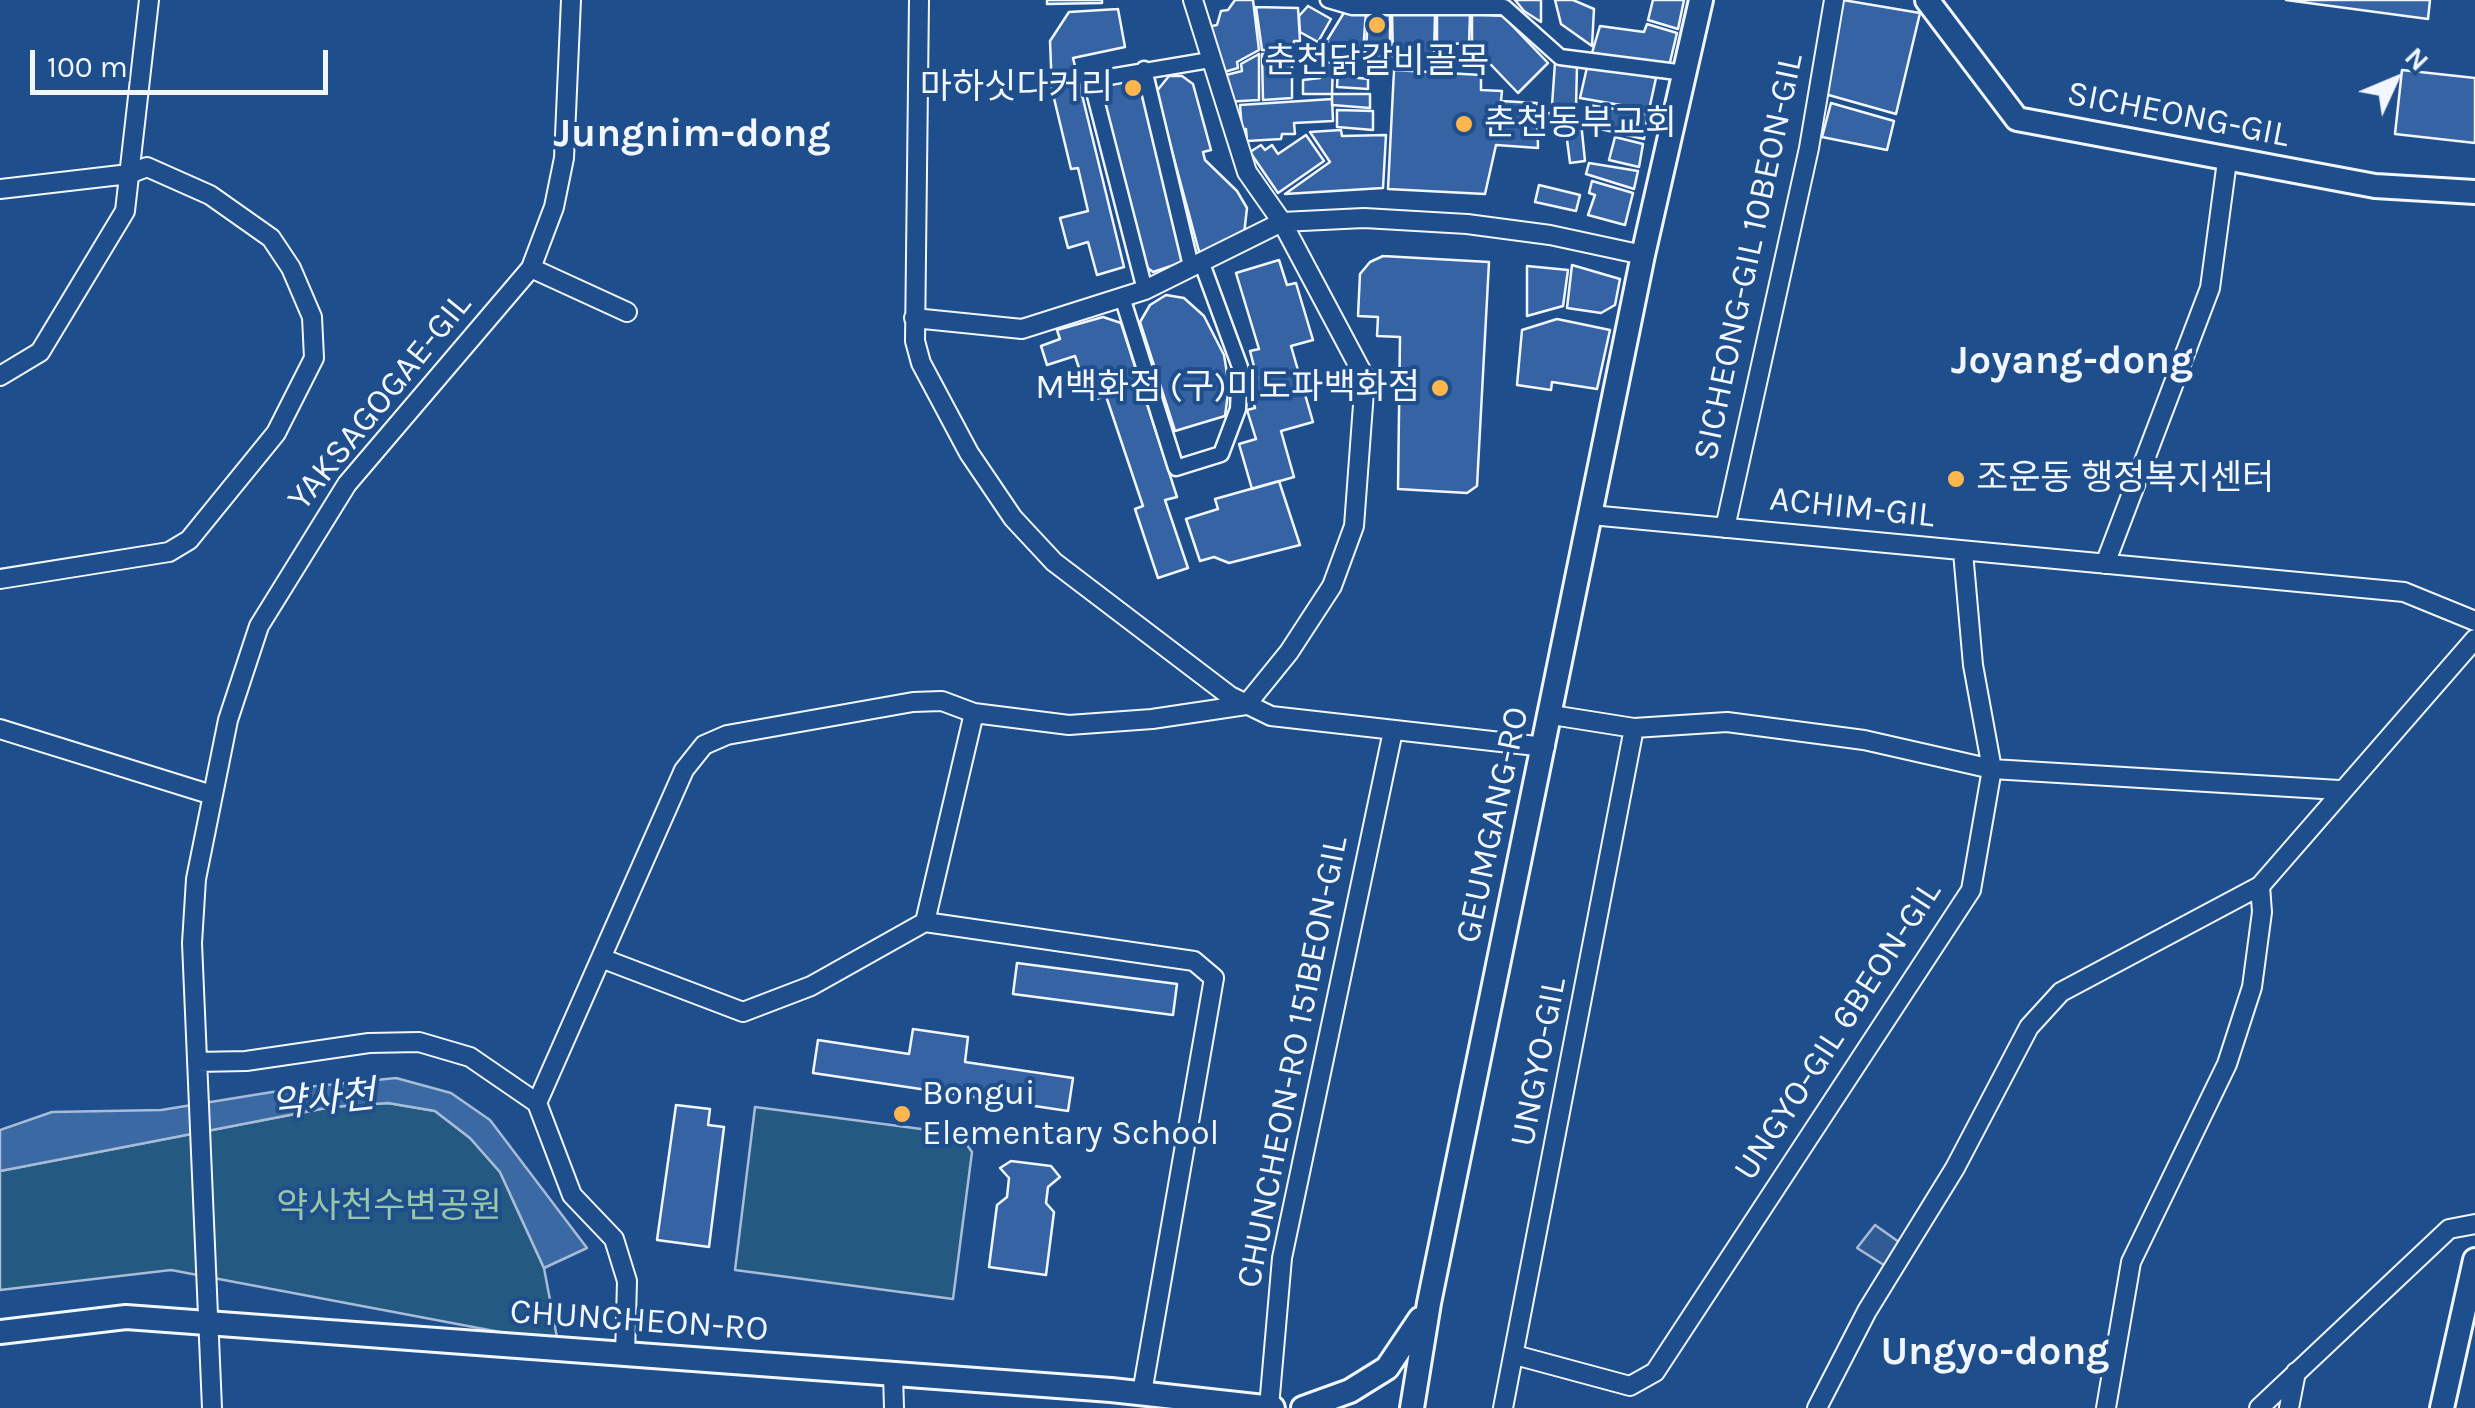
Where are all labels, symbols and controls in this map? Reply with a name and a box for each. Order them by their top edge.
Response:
marker: 춘천닭갈비골목 [1366,14,1388,36]
scale bar [35,30,332,92]
north arrow [2345,30,2445,130]
text: N [2398,40,2436,77]
place label: 춘천닭갈비골목 [1264,41,1490,83]
text: 100 m [47,49,128,85]
street label: SICHEONG-GIL 10BEON-GIL [1685,50,1813,464]
place label: 마하싯다커리 [920,67,1113,109]
street label: SICHEONG-GIL [2063,73,2293,157]
marker: 마하싯다커리 [1122,77,1144,99]
place label: 춘천동부교회 [1484,103,1677,145]
district label: Jungnim-dong [553,111,831,159]
marker: 춘천동부교회 [1453,113,1475,135]
street label: YAKSAGOGAE-GIL [279,285,481,519]
district label: Joyang-dong [1951,338,2193,386]
place label: M백화점 (구)미도파백화점 [1035,367,1420,409]
marker: M백화점 (구)미도파백화점 [1429,377,1451,399]
place label: 조운동 행정복지센터 [1976,458,2274,500]
marker: 조운동 행정복지센터 [1945,468,1967,490]
street label: ACHIM-GIL [1768,478,1936,538]
street label: GEUMGANG-RO [1448,703,1538,947]
street label: CHUNCHEON-RO 151BEON-GIL [1229,833,1357,1291]
street label: UNGYO-GIL 6BEON-GIL [1725,873,1951,1189]
street label: UNGYO-GIL [1502,974,1576,1150]
water label: 약사천 [268,1073,378,1129]
place label: Bongui Elementary School [922,1073,1219,1155]
marker: Bongui Elementary School [891,1103,913,1125]
park label: 약사천수변공원 [276,1186,502,1228]
street label: CHUNCHEON-RO [508,1291,770,1351]
district label: Ungyo-dong [1880,1329,2110,1377]

